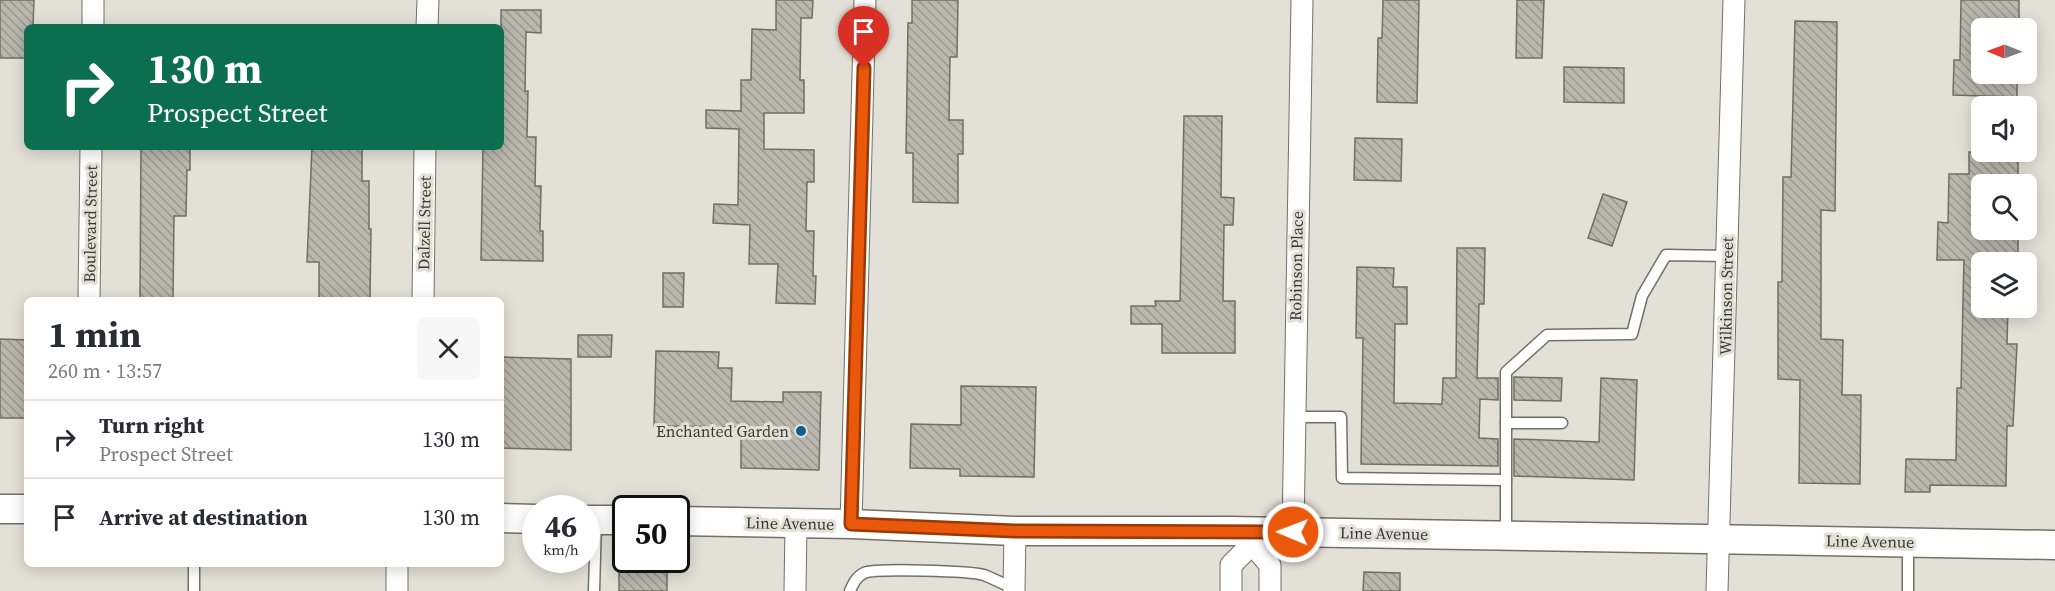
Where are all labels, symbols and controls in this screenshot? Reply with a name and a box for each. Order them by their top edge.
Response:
pin [838,6,889,68]
icon: arrive [847,15,880,48]
north arrow [1971,18,2037,84]
map controls [1971,18,2037,318]
text: 130 m [147,39,262,97]
icon: right [48,48,126,126]
text: Prospect Street [147,94,328,131]
button: sound [1971,96,2037,162]
street label: Boulevard Street [78,164,102,283]
button: search [1971,174,2037,240]
street label: Dalzell Street [412,175,436,270]
street label: Robinson Place [1284,211,1308,321]
street label: Wilkinson Street [1714,236,1738,355]
button: layers [1971,252,2037,318]
text: 1 min [48,310,141,359]
button: close [417,317,480,380]
text: 260 m · 13:57 [48,357,162,385]
text: Turn right [99,410,204,440]
place label: Enchanted Garden [656,420,789,442]
icon: right [48,423,81,456]
text: 130 m [422,424,480,454]
marker: Enchanted Garden [794,424,808,438]
text: Prospect Street [99,440,233,468]
speed limit sign: 50 [612,495,690,573]
position arrow [1261,500,1325,564]
icon: arrive [48,501,81,534]
text: Arrive at destination [99,502,308,532]
text: 130 m [422,502,480,532]
text: 46 [545,506,577,547]
street label: Line Avenue [746,511,834,535]
street label: Line Avenue [1340,521,1428,545]
street label: Line Avenue [1826,529,1914,553]
text: km/h [543,539,579,560]

